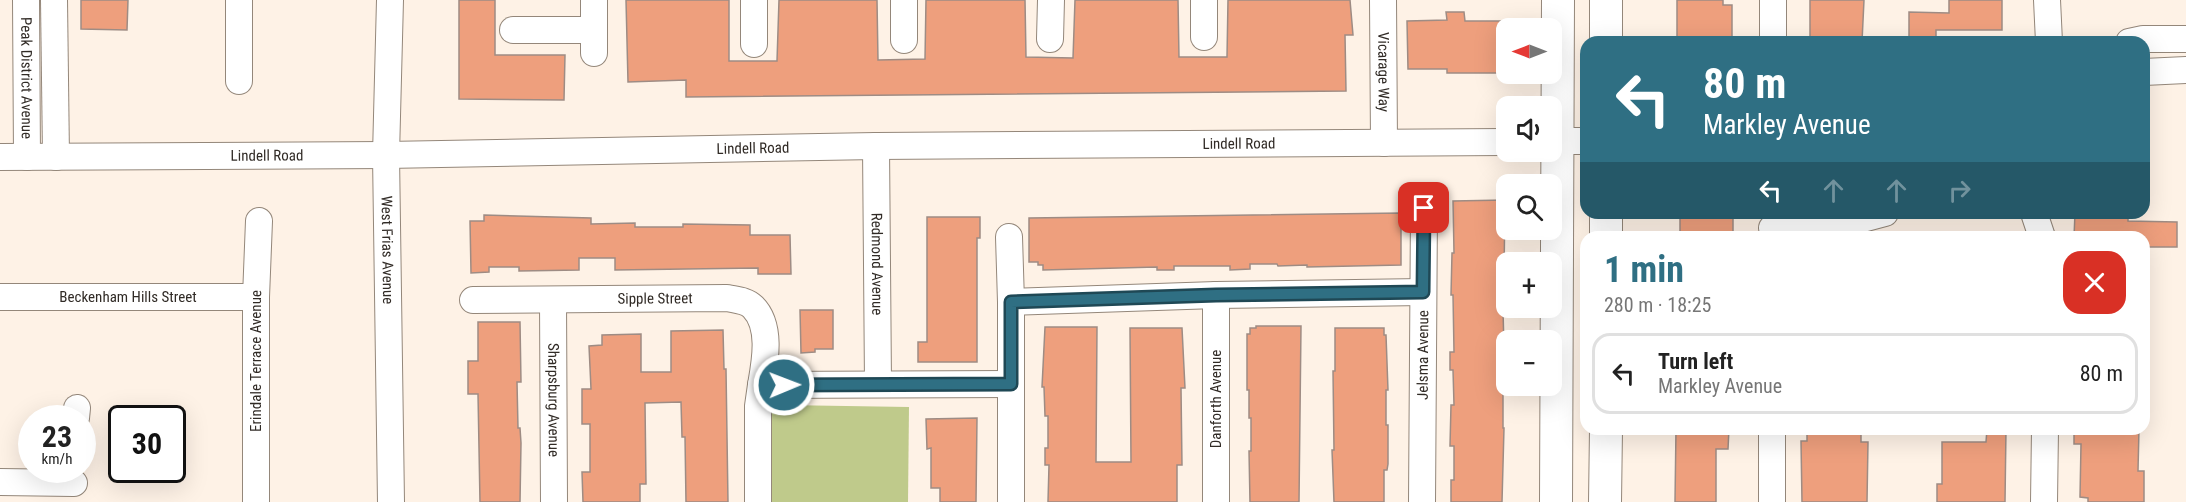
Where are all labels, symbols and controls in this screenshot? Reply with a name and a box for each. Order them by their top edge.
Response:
street label: Peak District Avenue [17,17,36,139]
north arrow [1496,18,1562,84]
map controls [1496,18,1562,396]
street label: Vicarage Way [1374,32,1393,112]
text: 80 m [1703,59,1786,108]
icon: left [1604,60,1682,138]
button: sound [1496,96,1562,162]
text: Markley Avenue [1703,109,1871,141]
street label: Lindell Road [1202,134,1275,153]
street label: Lindell Road [716,139,790,158]
street label: Lindell Road [231,146,303,165]
button: search [1496,174,1562,240]
icon: left [1754,174,1787,207]
icon: ahead [1817,174,1850,207]
icon: ahead [1880,174,1913,207]
icon: right [1943,174,1976,207]
pin [1398,182,1449,233]
icon: arrive [1407,191,1440,224]
street label: West Frias Avenue [378,195,397,304]
street label: Redmond Avenue [868,213,886,315]
text: 1 min [1604,249,1684,291]
button: close [2063,251,2126,314]
button: + [1496,252,1562,318]
street label: Beckenham Hills Street [59,288,197,306]
street label: Sipple Street [617,289,693,308]
street label: Erindale Terrace Avenue [247,290,265,432]
text: 280 m · 18:25 [1604,293,1711,317]
street label: Jelsma Avenue [1414,310,1432,400]
button: − [1496,330,1562,396]
street label: Sharpsburg Avenue [544,343,563,457]
text: Turn left [1658,349,1733,374]
street label: Danforth Avenue [1207,350,1225,448]
position arrow [752,353,816,417]
icon: left [1607,357,1640,390]
text: 80 m [2080,361,2123,386]
text: Markley Avenue [1658,374,1782,398]
speed limit sign: 30 [108,405,186,483]
text: 23 [42,419,72,454]
text: km/h [42,450,72,468]

